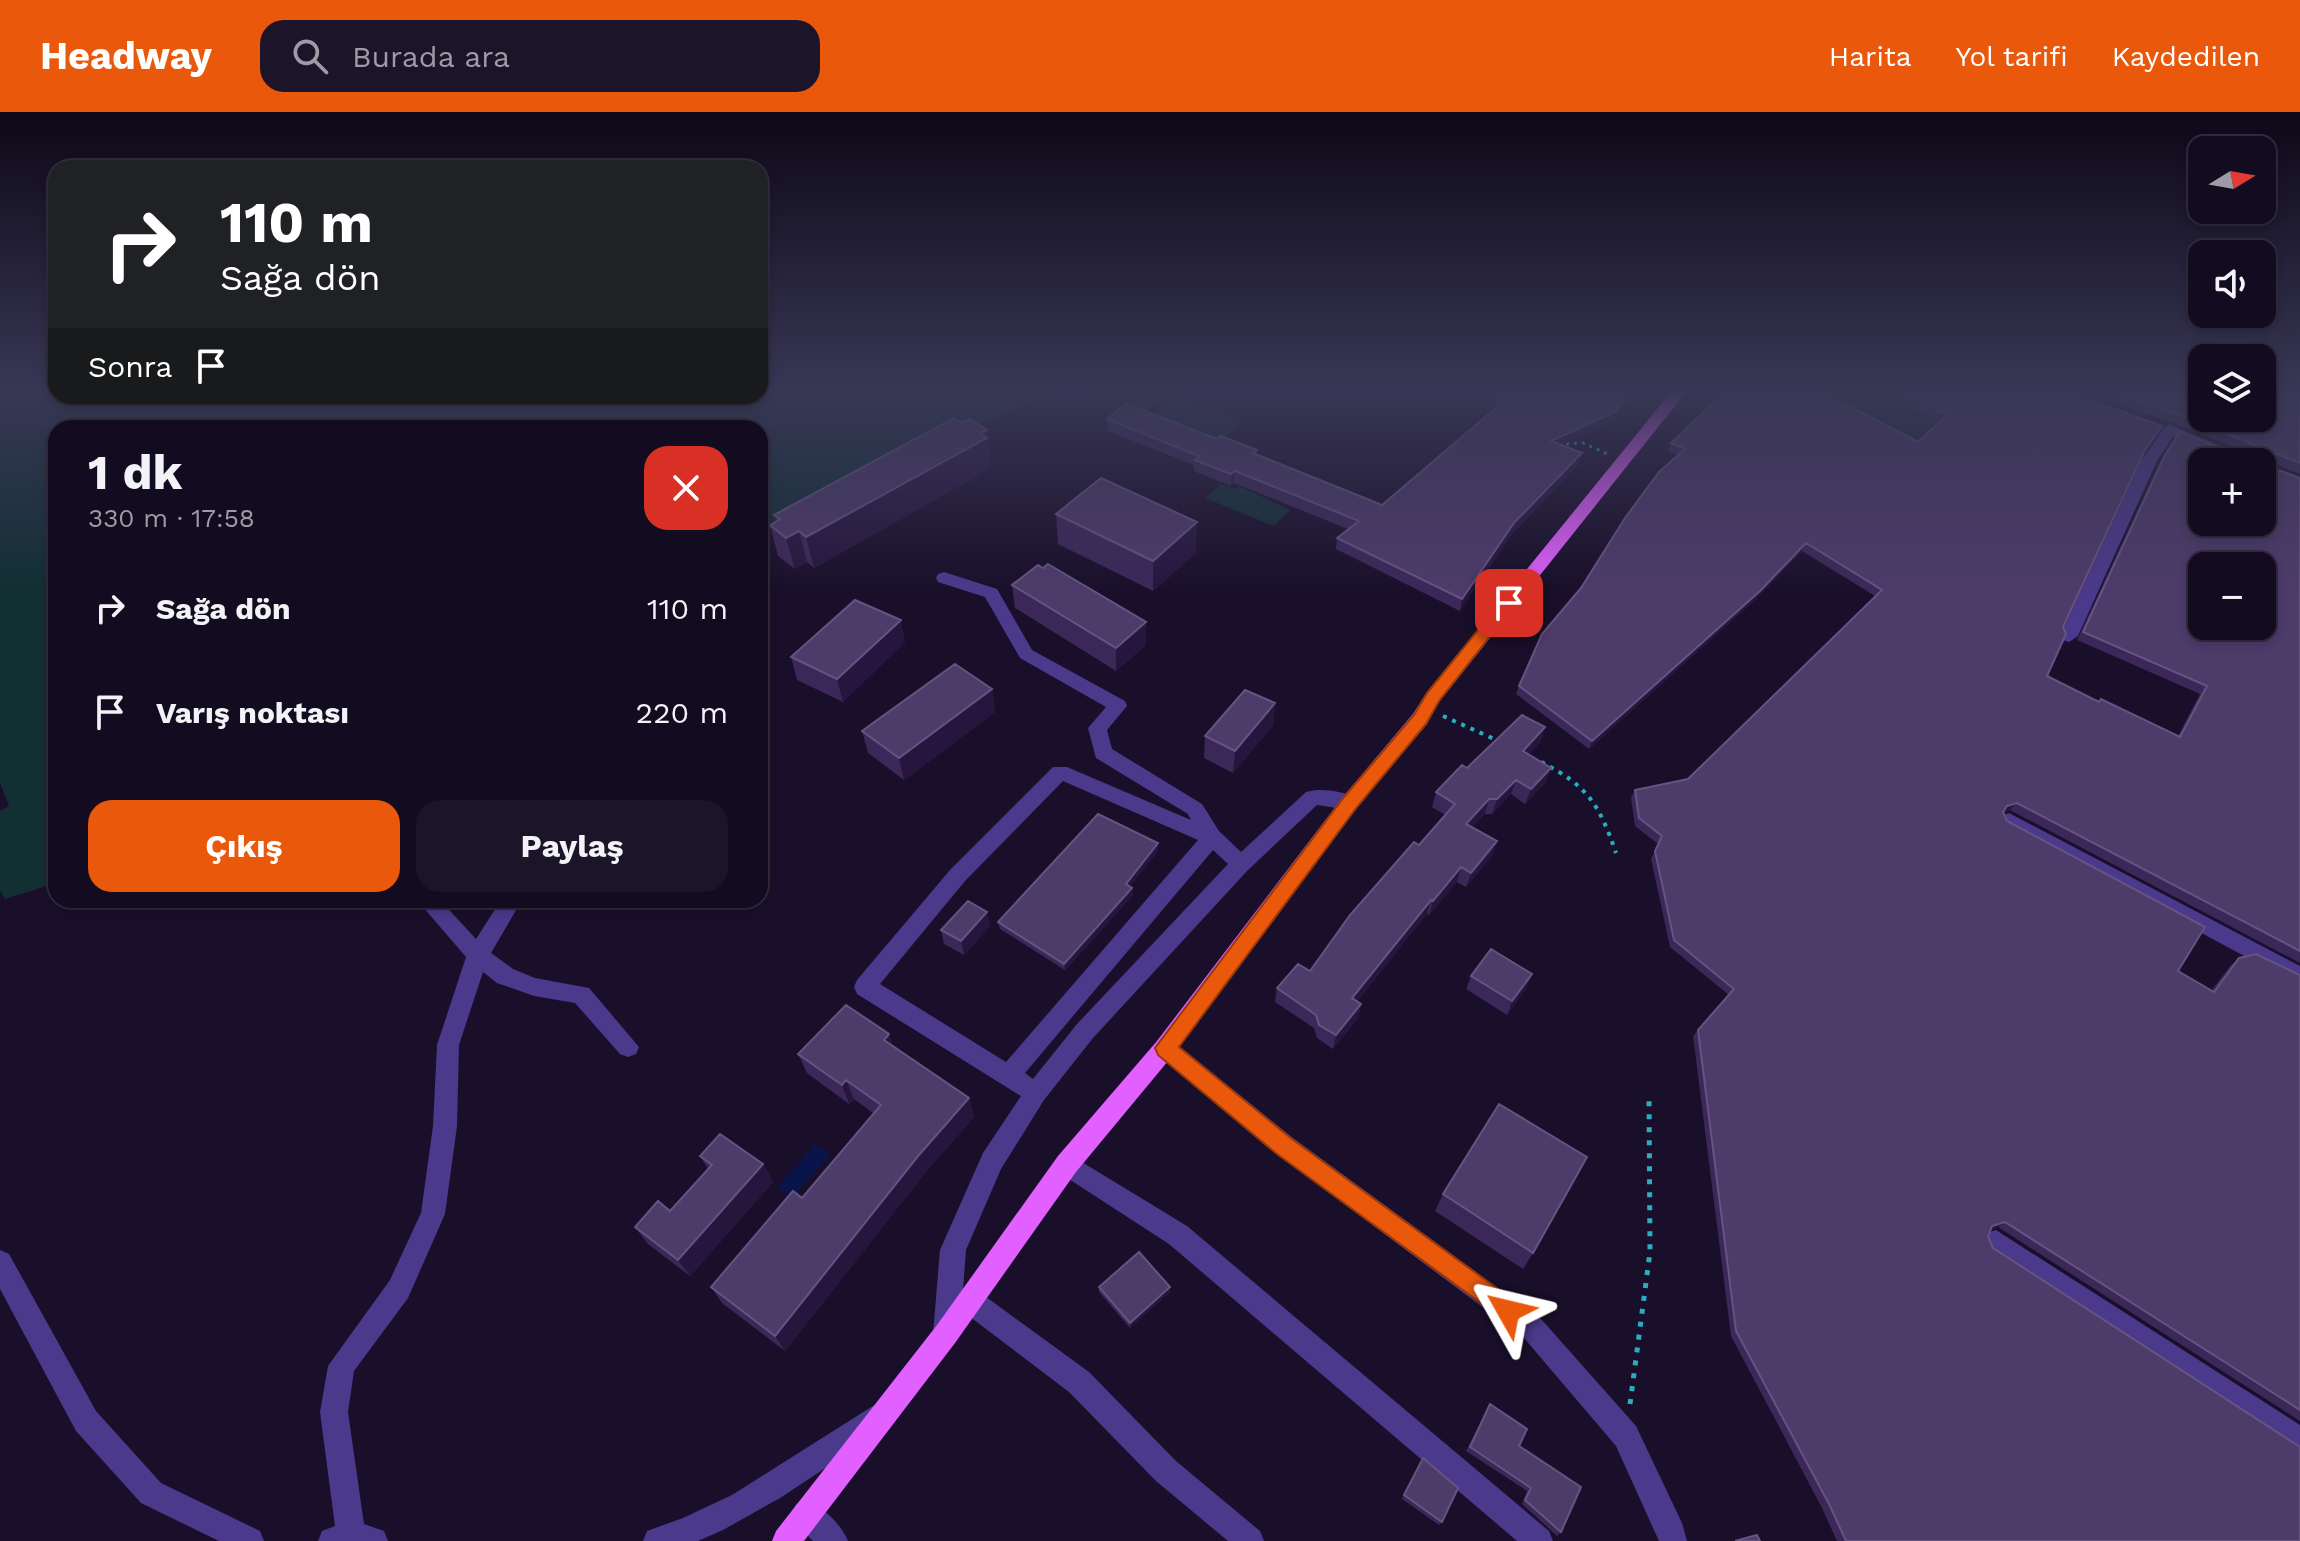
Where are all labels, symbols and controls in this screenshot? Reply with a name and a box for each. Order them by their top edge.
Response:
search box [260,20,820,92]
text: Headway [40,34,212,78]
icon: search [288,34,332,78]
text: Burada ara [352,39,510,74]
text: Harita [1829,40,1911,73]
text: Yol tarifi [1955,40,2068,73]
text: Kaydedilen [2112,40,2260,73]
north arrow [2188,136,2276,224]
map controls [2188,136,2276,640]
text: 110 m [220,190,373,256]
icon: right [88,192,192,296]
button: sound [2188,240,2276,328]
text: Sağa dön [220,257,381,299]
icon: arrive [189,344,233,388]
button: layers [2188,344,2276,432]
text: Sonra [88,349,173,384]
text: 1 dk [88,444,182,501]
button: close [644,446,728,530]
button: + [2188,448,2276,536]
text: 330 m · 17:58 [88,503,255,533]
button: − [2188,552,2276,640]
pin [1475,569,1543,637]
icon: arrive [1487,581,1531,625]
icon: right [88,586,132,630]
text: Sağa dön [156,591,291,626]
text: 110 m [647,591,728,626]
icon: arrive [88,690,132,734]
text: Varış noktası [156,695,349,730]
text: 220 m [636,695,728,730]
button: Çıkış [88,800,400,892]
button: Paylaş [416,800,728,892]
position arrow [1466,1269,1550,1353]

